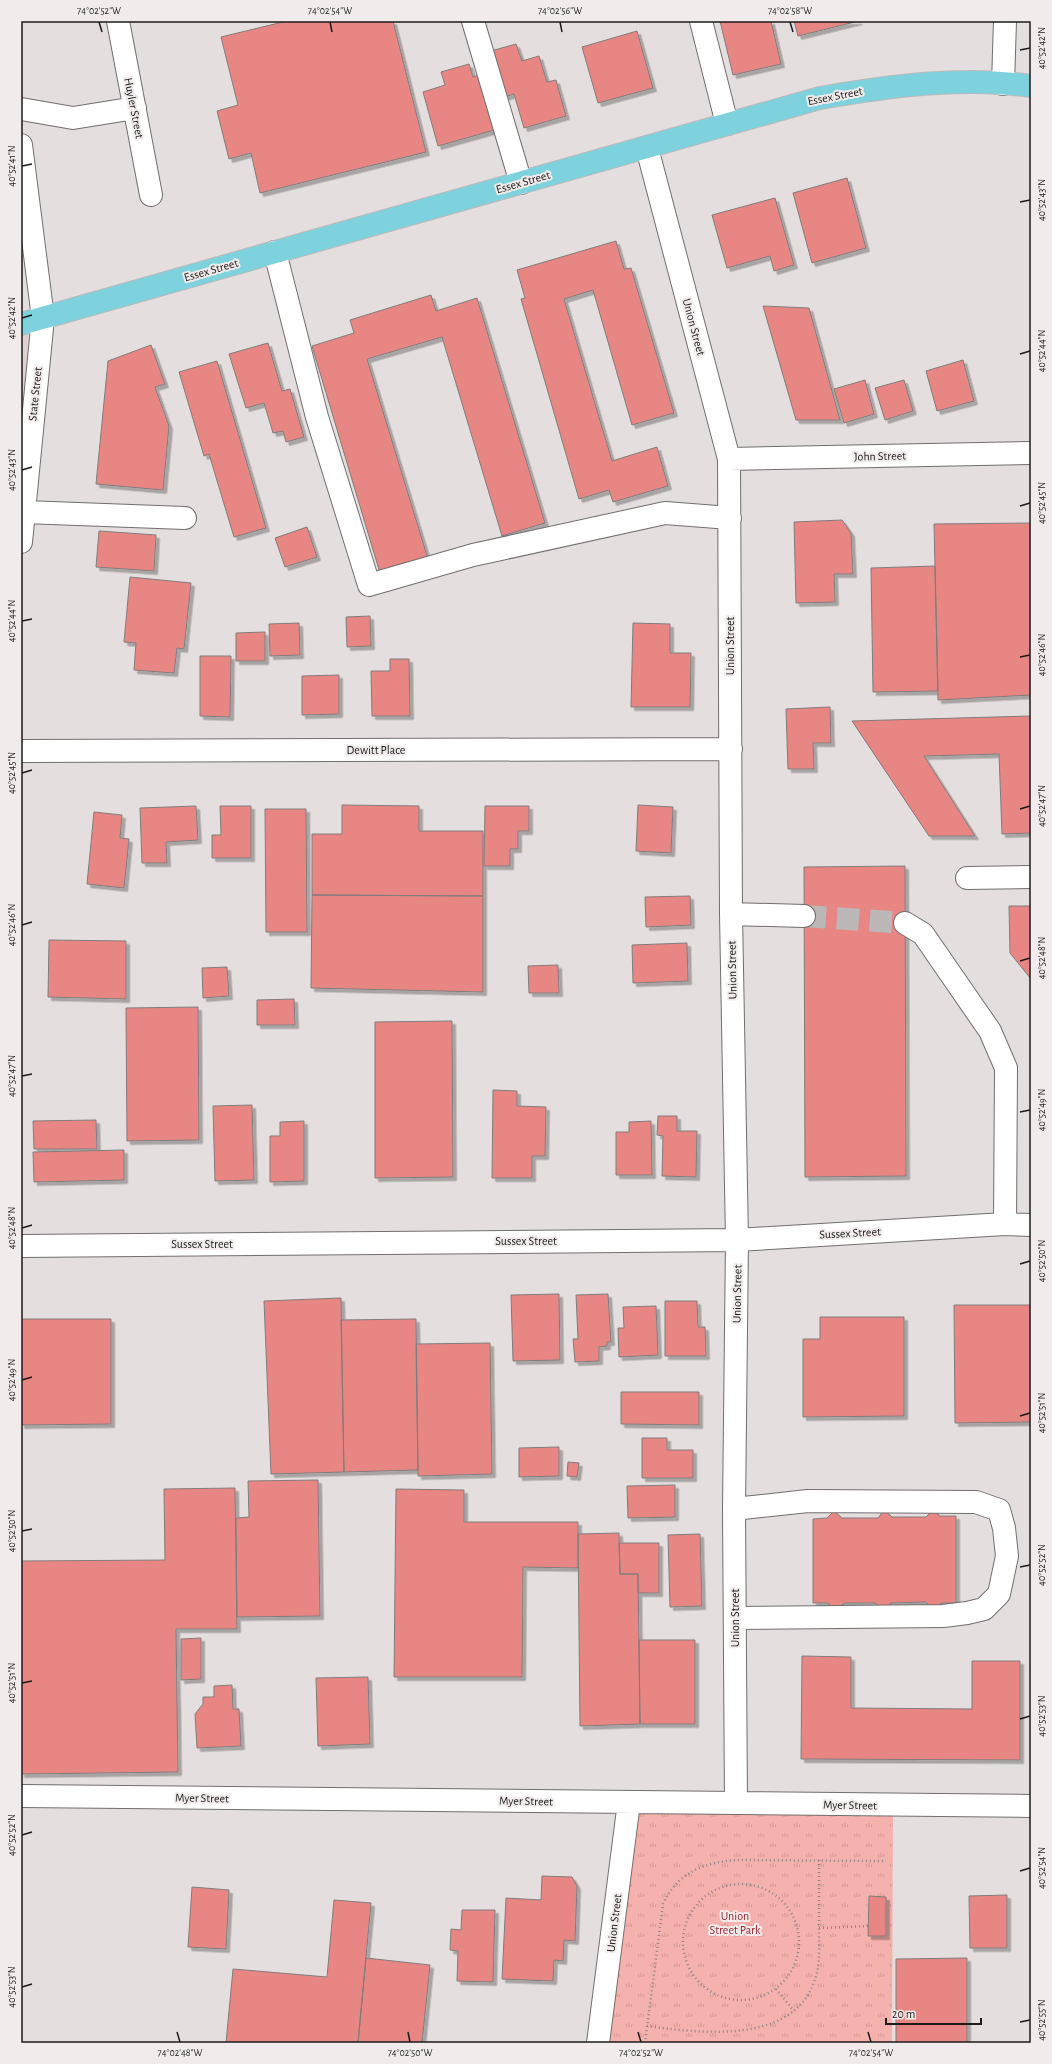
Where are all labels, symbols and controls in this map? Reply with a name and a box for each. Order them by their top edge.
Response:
text: 74°02'52"W [77,6,121,16]
text: 74°02'54"W [308,6,352,16]
text: 74°02'56"W [538,6,582,16]
text: 74°02'58"W [768,6,812,16]
text: 40°52'42"N [1037,27,1047,69]
street label: Huyler Street [121,77,146,140]
street label: Essex Street [807,85,864,107]
text: 40°52'41"N [7,145,17,187]
street label: Essex Street [495,169,552,195]
text: 40°52'43"N [1037,179,1047,221]
street label: Essex Street [183,257,240,283]
text: 40°52'42"N [7,297,17,339]
street label: Union Street [681,297,707,357]
text: 40°52'44"N [1037,330,1047,372]
street label: State Street [26,366,44,422]
text: 40°52'43"N [7,449,17,491]
street label: John Street [854,450,906,462]
text: 40°52'45"N [1037,482,1047,524]
text: 40°52'44"N [7,600,17,642]
street label: Union Street [724,617,736,675]
text: 40°52'46"N [1037,634,1047,676]
street label: Dewitt Place [347,744,405,756]
text: 40°52'45"N [7,752,17,794]
text: 40°52'47"N [1037,785,1047,827]
text: 40°52'46"N [7,904,17,946]
text: 40°52'48"N [1037,937,1047,979]
street label: Union Street [725,940,739,999]
text: 40°52'47"N [7,1055,17,1097]
text: 40°52'49"N [1037,1089,1047,1131]
text: 40°52'48"N [7,1207,17,1249]
street label: Sussex Street [819,1225,881,1241]
street label: Sussex Street [495,1235,557,1247]
street label: Sussex Street [171,1238,233,1250]
text: 40°52'50"N [1037,1240,1047,1282]
street label: Union Street [730,1264,744,1323]
text: 40°52'49"N [7,1359,17,1401]
text: 40°52'51"N [1037,1393,1047,1433]
text: 40°52'50"N [7,1510,17,1552]
text: 40°52'52"N [1037,1544,1047,1586]
street label: Union Street [729,1589,741,1647]
text: 40°52'51"N [7,1663,17,1703]
text: 40°52'53"N [1037,1695,1047,1737]
street label: Myer Street [175,1792,229,1805]
street label: Myer Street [499,1795,553,1808]
street label: Myer Street [823,1799,877,1812]
text: 40°52'52"N [7,1814,17,1856]
text: 40°52'54"N [1037,1847,1047,1889]
street label: Union Street [604,1893,624,1953]
park label: Union Street Park [710,1910,761,1936]
text: 40°52'53"N [7,1966,17,2008]
text: 40°52'55"N [1037,1999,1047,2041]
scale bar [886,2000,981,2026]
text: 20 m [892,2008,915,2020]
text: 74°02'48"W [158,2048,202,2058]
text: 74°02'50"W [388,2048,432,2058]
text: 74°02'52"W [619,2048,663,2058]
text: 74°02'54"W [849,2048,893,2058]

